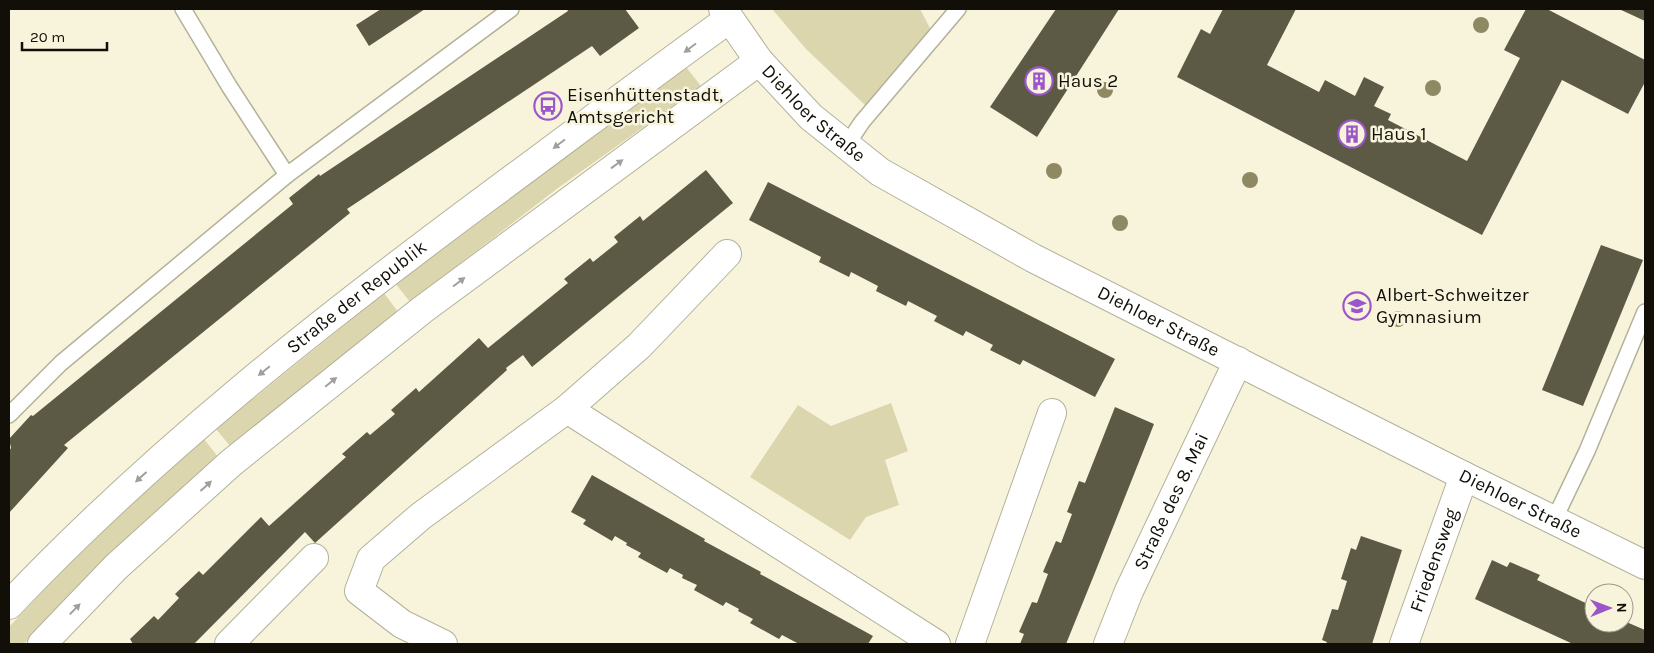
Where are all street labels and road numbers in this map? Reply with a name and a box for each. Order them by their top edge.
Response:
street label: Diehloer Straße [757,60,870,167]
street label: Straße der Republik [282,236,431,358]
street label: Diehloer Straße [1094,281,1223,361]
street label: Straße des 8. Mai [1129,429,1213,574]
street label: Diehloer Straße [1455,464,1585,543]
street label: Friedensweg [1405,505,1463,615]

